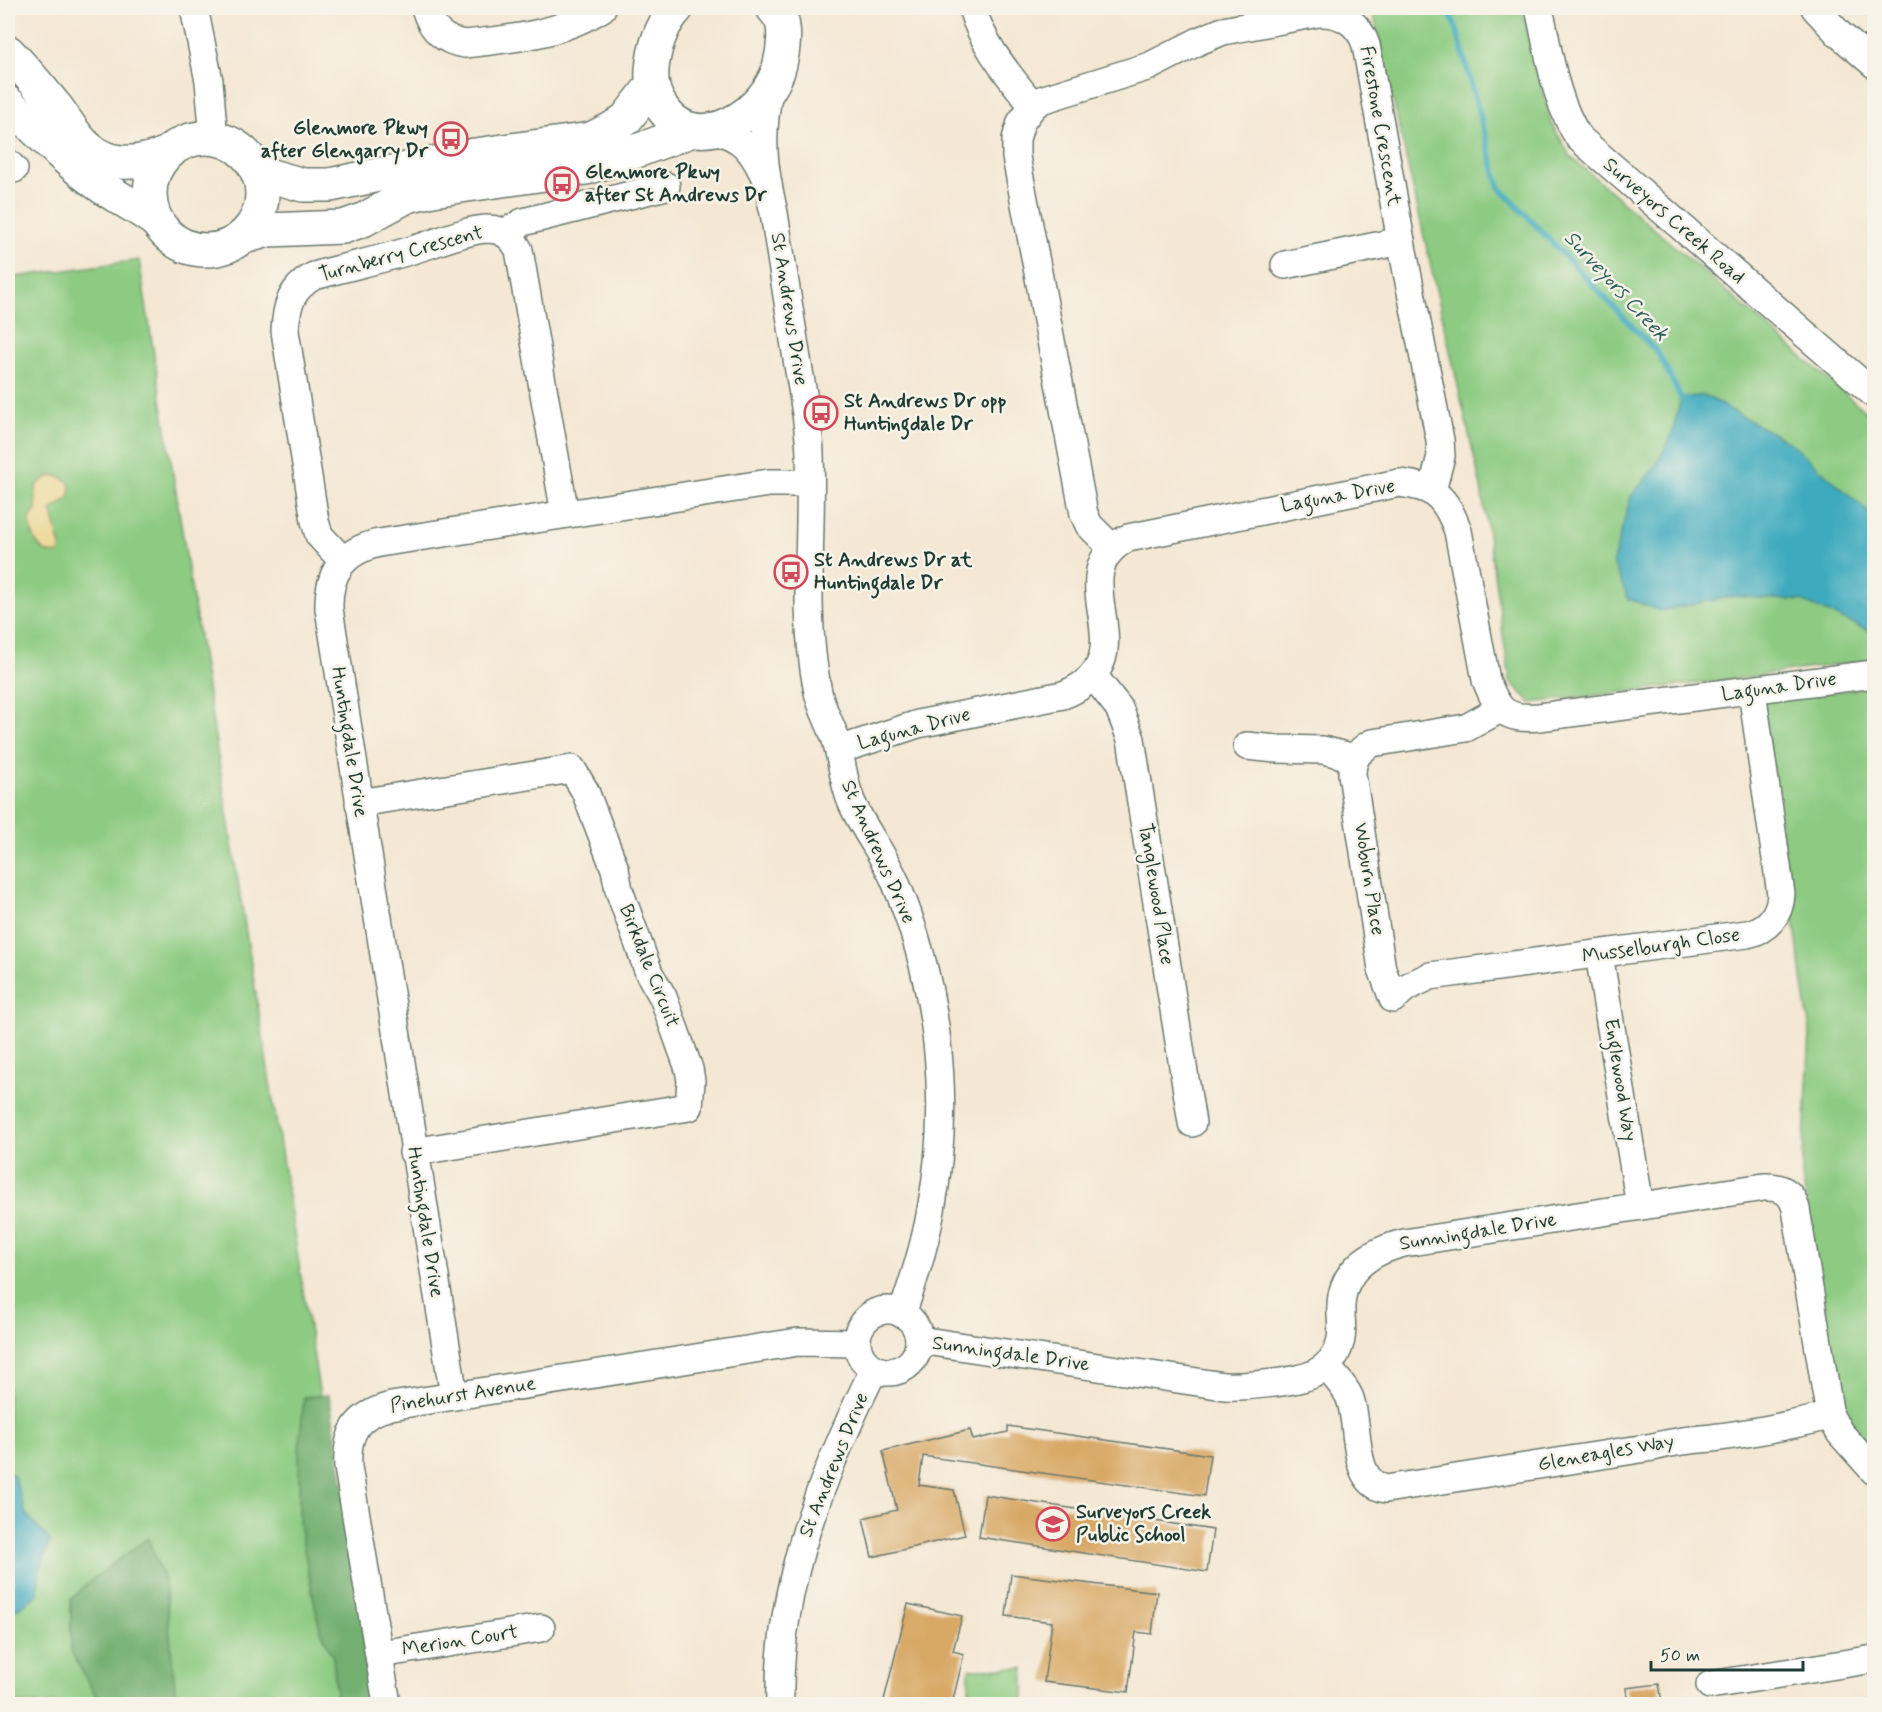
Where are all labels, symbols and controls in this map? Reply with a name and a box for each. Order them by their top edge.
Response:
street label: Firestone Crescent [1353,44,1407,209]
place label: Glenmore Pkwy after Glengarry Dr [261,115,429,165]
bus stop icon: Glenmore Pkwy after Glengarry Dr [433,121,469,157]
street label: Surveyors Creek Road [1598,153,1750,289]
place label: Glenmore Pkwy after St Andrews Dr [585,159,767,209]
bus stop icon: Glenmore Pkwy after St Andrews Dr [544,166,580,202]
street label: Turnberry Crescent [316,219,486,289]
water label: Surveyors Creek [1558,226,1674,346]
street label: St Andrews Drive [764,231,814,387]
place label: St Andrews Dr opp Huntingdale Dr [844,388,1007,440]
bus stop icon: St Andrews Dr opp Huntingdale Dr [803,395,839,431]
street label: Laguna Drive [1279,473,1398,521]
place label: St Andrews Dr at Huntingdale Dr [814,547,973,599]
bus stop icon: St Andrews Dr at Huntingdale Dr [773,554,809,590]
street label: Huntingdale Drive [322,665,374,820]
street label: Laguna Drive [1720,666,1838,710]
street label: Laguna Drive [855,701,974,759]
street label: St Andrews Drive [834,776,922,928]
street label: Tanglewood Place [1130,821,1181,967]
street label: Woburn Place [1347,821,1391,937]
street label: Birkdale Circuit [612,900,686,1032]
street label: Musselburgh Close [1580,922,1742,970]
street label: Englewood Way [1595,1017,1643,1144]
street label: Huntingdale Drive [398,1145,450,1300]
street label: Sunningdale Drive [1397,1206,1559,1260]
street label: Sunningdale Drive [930,1330,1092,1380]
street label: Pinehurst Avenue [388,1370,538,1420]
street label: St Andrews Drive [793,1388,875,1542]
street label: Gleneagles Way [1536,1428,1676,1478]
place label: Surveyors Creek Public School [1076,1499,1211,1549]
school or university icon: Surveyors Creek Public School [1035,1506,1071,1542]
street label: Merion Court [400,1619,520,1663]
scale bar [1651,1634,1802,1672]
text: 50 m [1660,1644,1700,1668]

